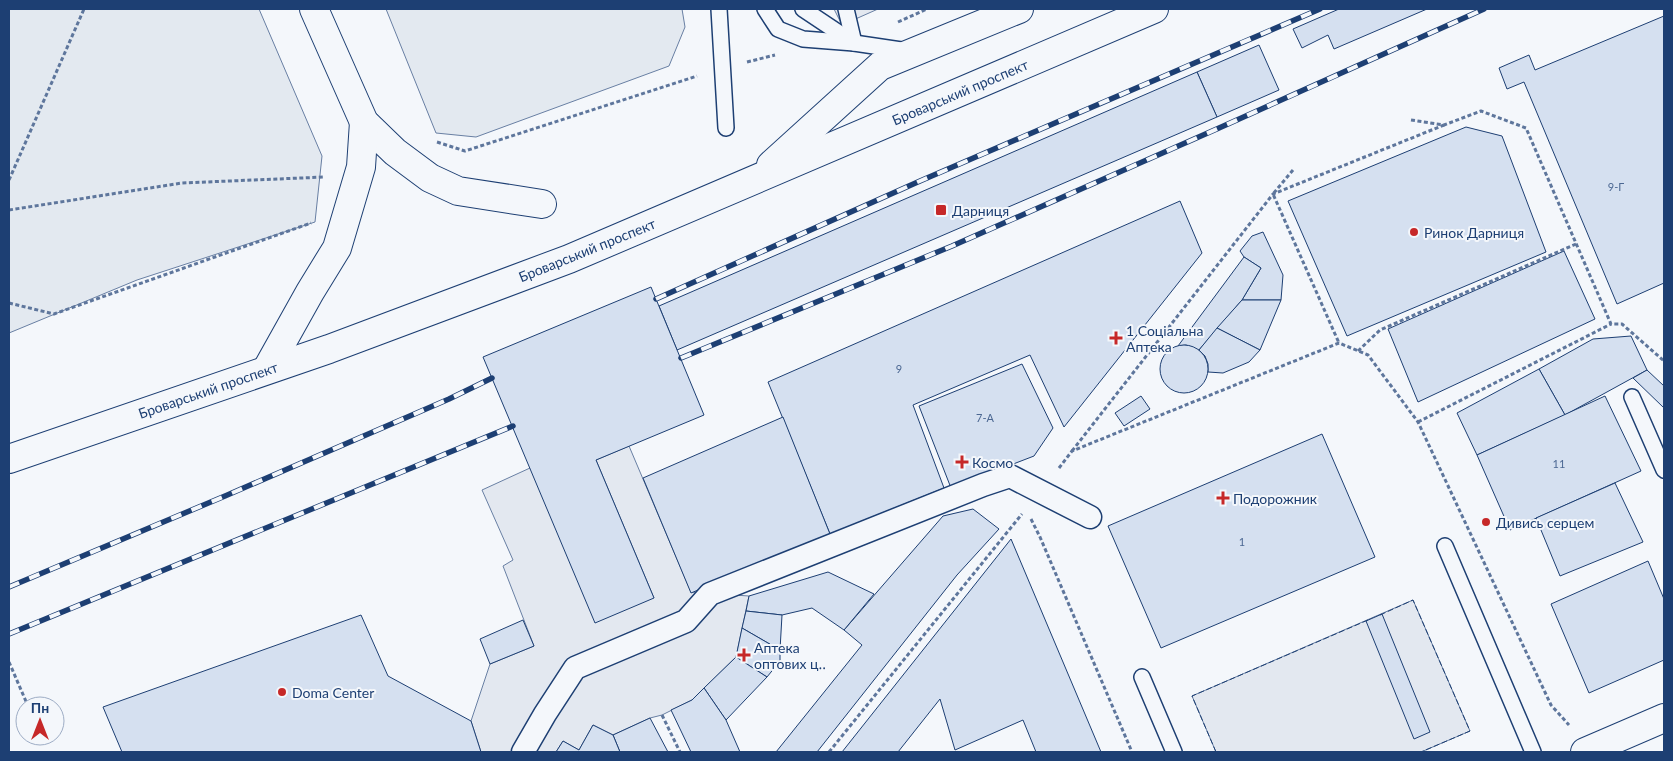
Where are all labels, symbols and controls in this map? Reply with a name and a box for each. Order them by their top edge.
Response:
street label: Броварський проспект [889,56,1031,128]
house number: 9-Г [1608,180,1624,193]
place label: Дарниця [952,202,1009,219]
marker: Дарниця [934,203,948,217]
street label: Броварський проспект [516,215,658,285]
place label: Ринок Дарниця [1424,224,1524,241]
marker: Ринок Дарниця [1408,226,1420,238]
place label: 1 Соціальна Аптека [1126,322,1203,355]
marker: 1 Соціальна Аптека [1110,332,1122,344]
street label: Броварський проспект [136,358,280,422]
house number: 9 [896,362,902,375]
house number: 7-А [976,411,995,424]
place label: Космо [972,454,1013,471]
marker: Космо [956,456,968,468]
house number: 11 [1553,457,1565,470]
place label: Подорожник [1233,490,1318,507]
marker: Подорожник [1217,492,1229,504]
place label: Дивись серцем [1496,514,1594,531]
marker: Дивись серцем [1480,516,1492,528]
house number: 1 [1239,535,1245,548]
place label: Аптека оптових ц‥ [754,639,826,672]
marker: Аптека оптових ц‥ [738,649,750,661]
place label: Doma Center [292,684,374,701]
marker: Doma Center [276,686,288,698]
north arrow [15,696,65,746]
text: Пн [31,699,49,716]

